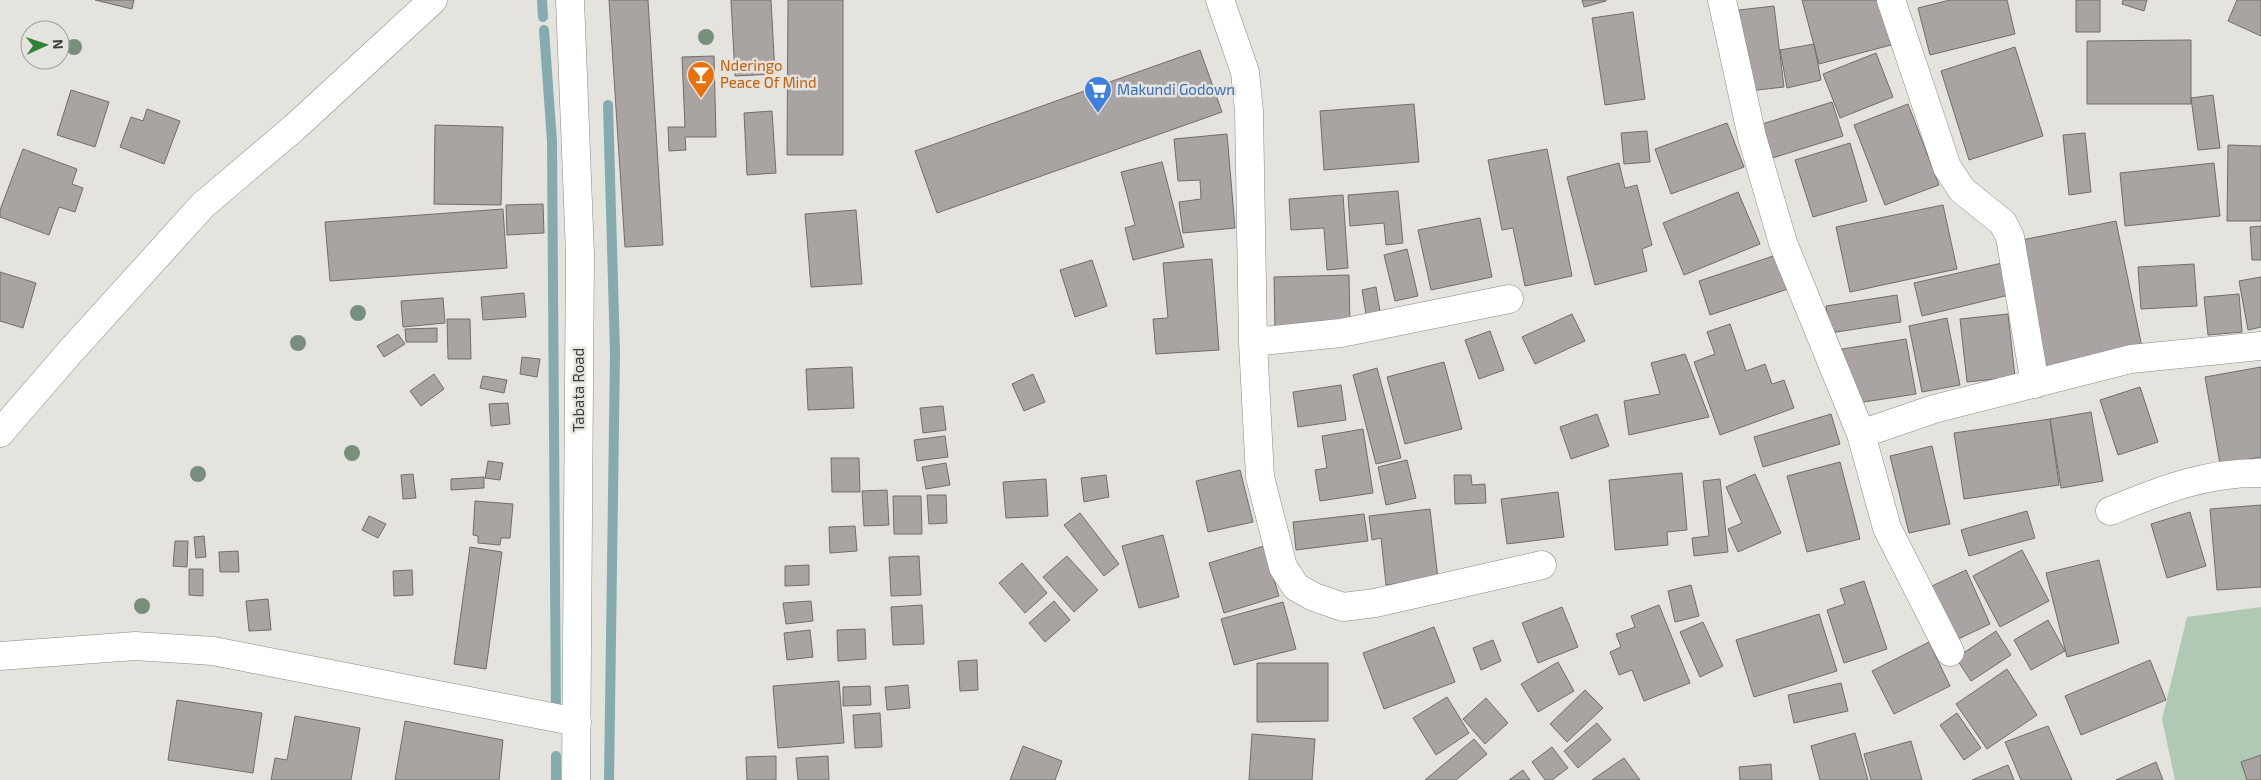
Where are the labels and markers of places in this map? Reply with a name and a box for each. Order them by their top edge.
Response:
place label: Nderingo Peace Of Mind [720,56,817,91]
bar icon: Nderingo Peace Of Mind [686,60,716,99]
supermarket icon: Makundi Godown [1083,75,1113,114]
place label: Makundi Godown [1117,80,1235,98]

